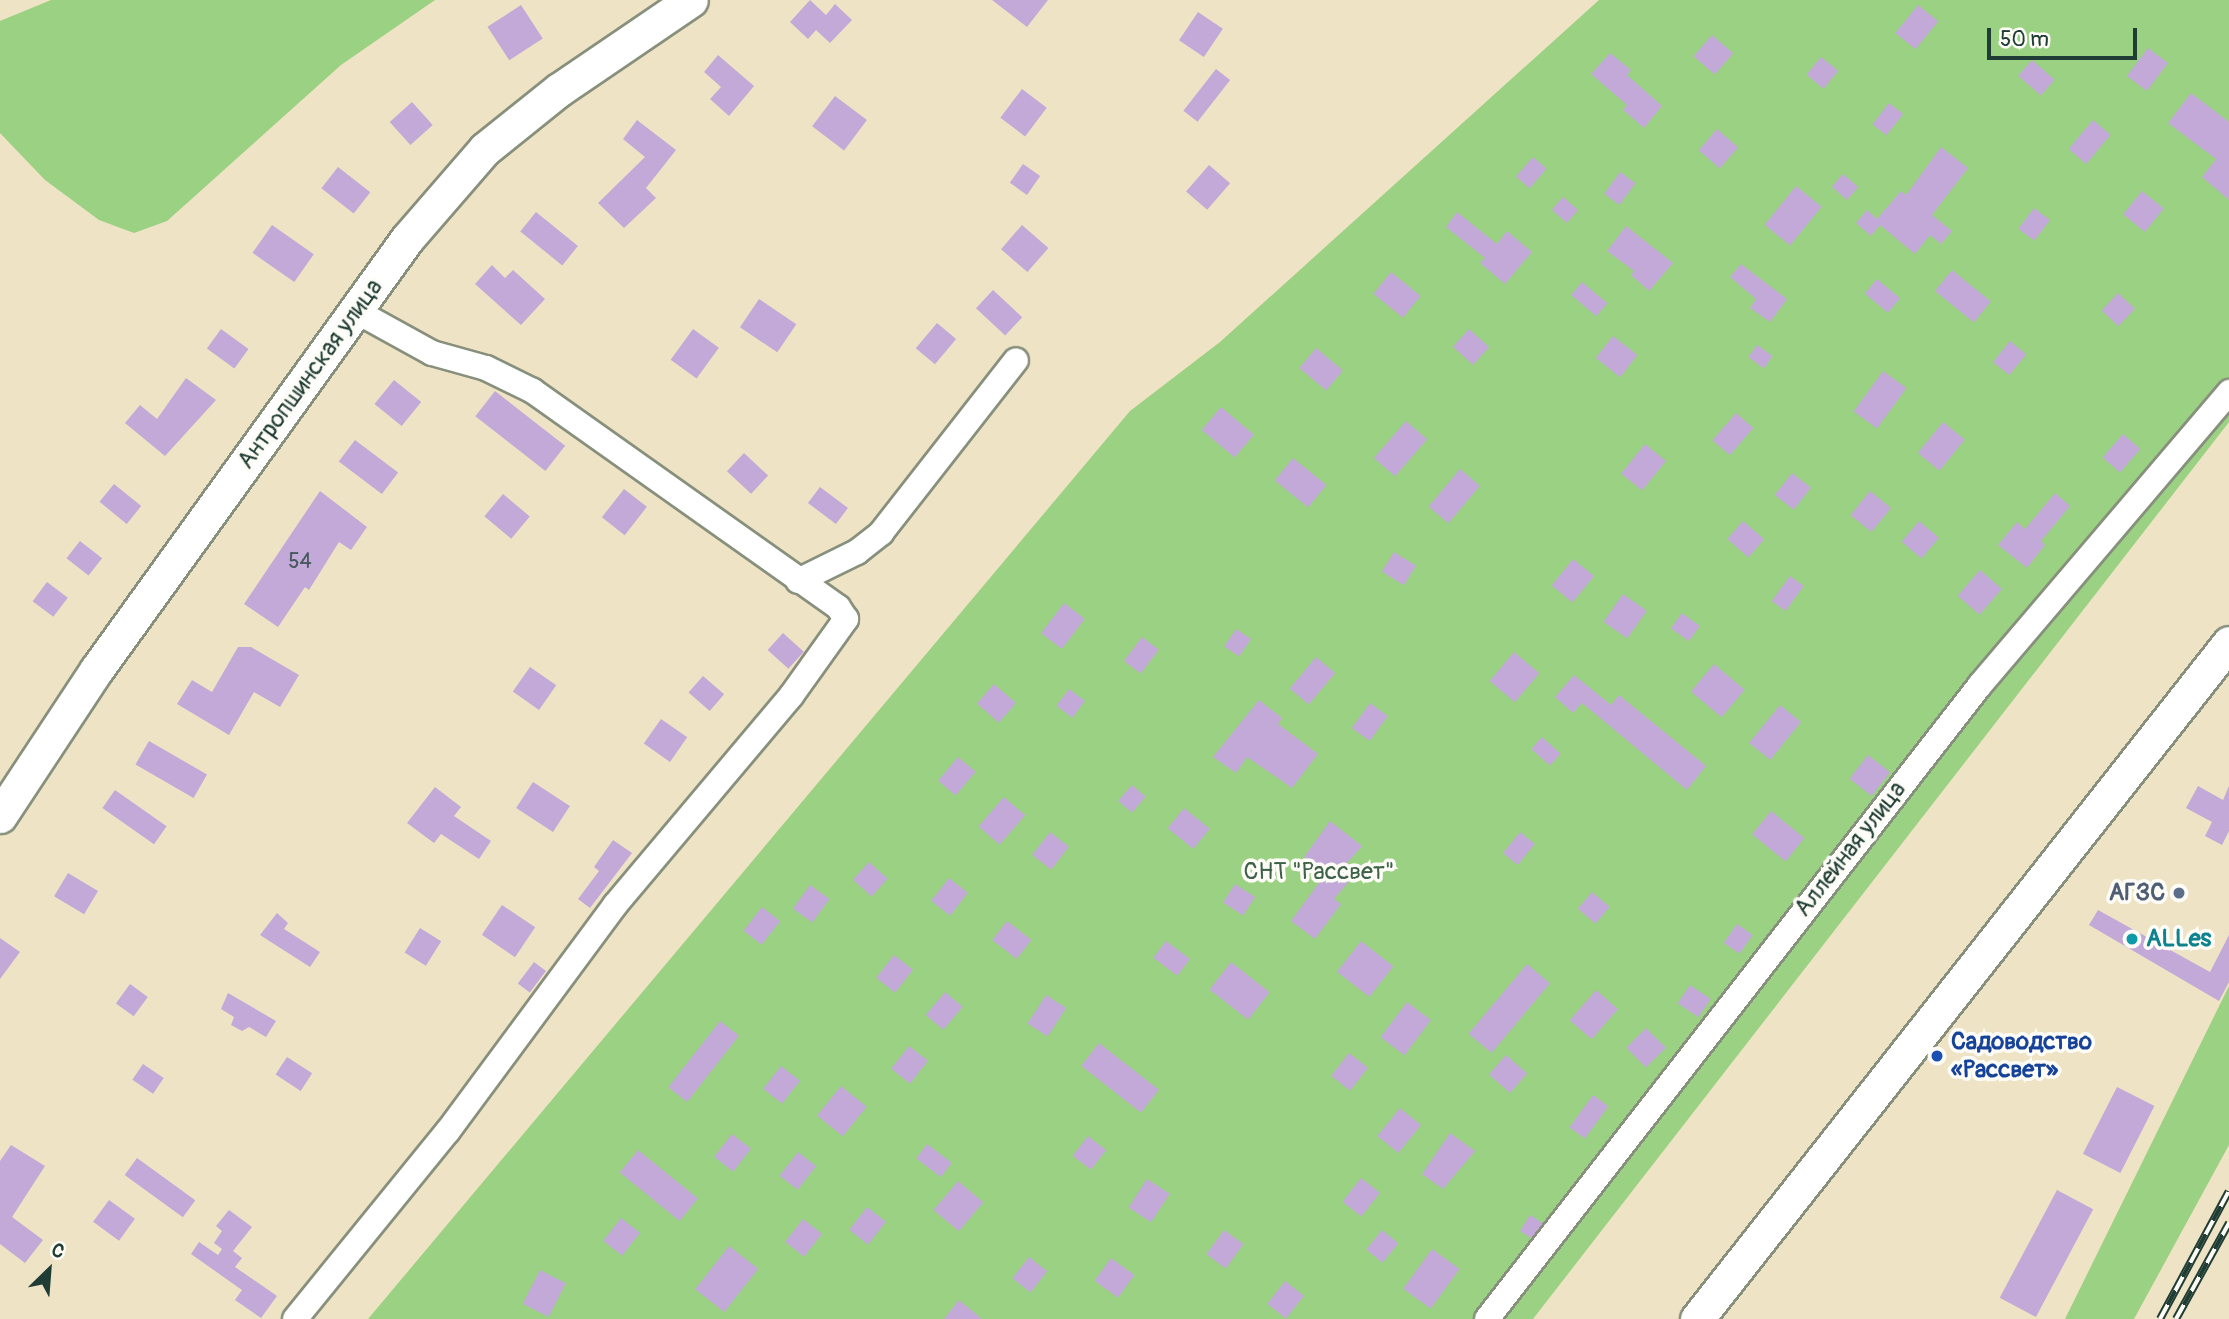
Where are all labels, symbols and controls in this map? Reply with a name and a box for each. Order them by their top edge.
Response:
scale bar [1991,14,2142,58]
text: 50 m [2000,26,2049,53]
street label: Антропшинская улица [231,273,389,475]
house number: 54 [288,549,312,575]
street label: Аллейная улица [1788,776,1912,922]
park label: СНТ "Рассвет" [1243,858,1395,886]
place label: АГЗС [2109,879,2165,907]
marker: АГЗС [2171,885,2187,901]
place label: ALLes [2146,925,2211,953]
marker: ALLes [2124,931,2140,947]
place label: Садоводство «Рассвет» [1951,1028,2092,1084]
marker: Садоводство «Рассвет» [1929,1048,1945,1064]
north arrow [14,1235,84,1305]
text: С [47,1238,68,1264]

